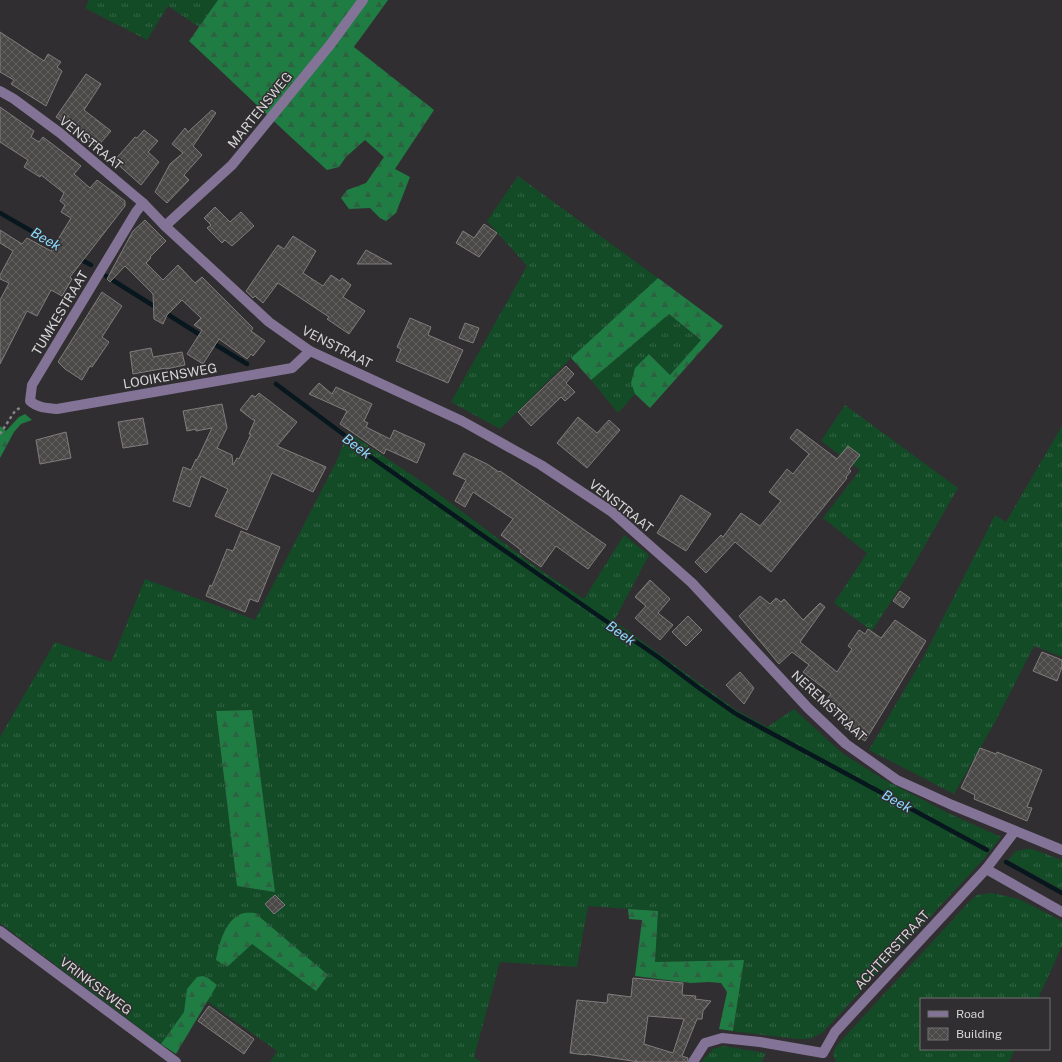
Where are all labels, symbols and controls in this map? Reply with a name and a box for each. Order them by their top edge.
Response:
street label: MARTENSWEG [225,69,295,151]
street label: VENSTRAAT [56,113,126,173]
water label: Beek [28,224,64,254]
street label: TUMKESTRAAT [29,268,91,358]
street label: VENSTRAAT [299,323,375,371]
street label: LOOIKENSWEG [122,360,218,392]
water label: Beek [339,430,375,462]
street label: VENSTRAAT [586,476,656,536]
water label: Beek [603,617,639,649]
street label: NEREMSTRAAT [789,668,870,745]
water label: Beek [879,786,915,816]
street label: ACHTERSTRAAT [852,907,933,993]
street label: VRINKSEWEG [57,954,135,1018]
legend [920,998,1050,1050]
text: Road [956,1007,984,1021]
text: Building [956,1027,1002,1041]

